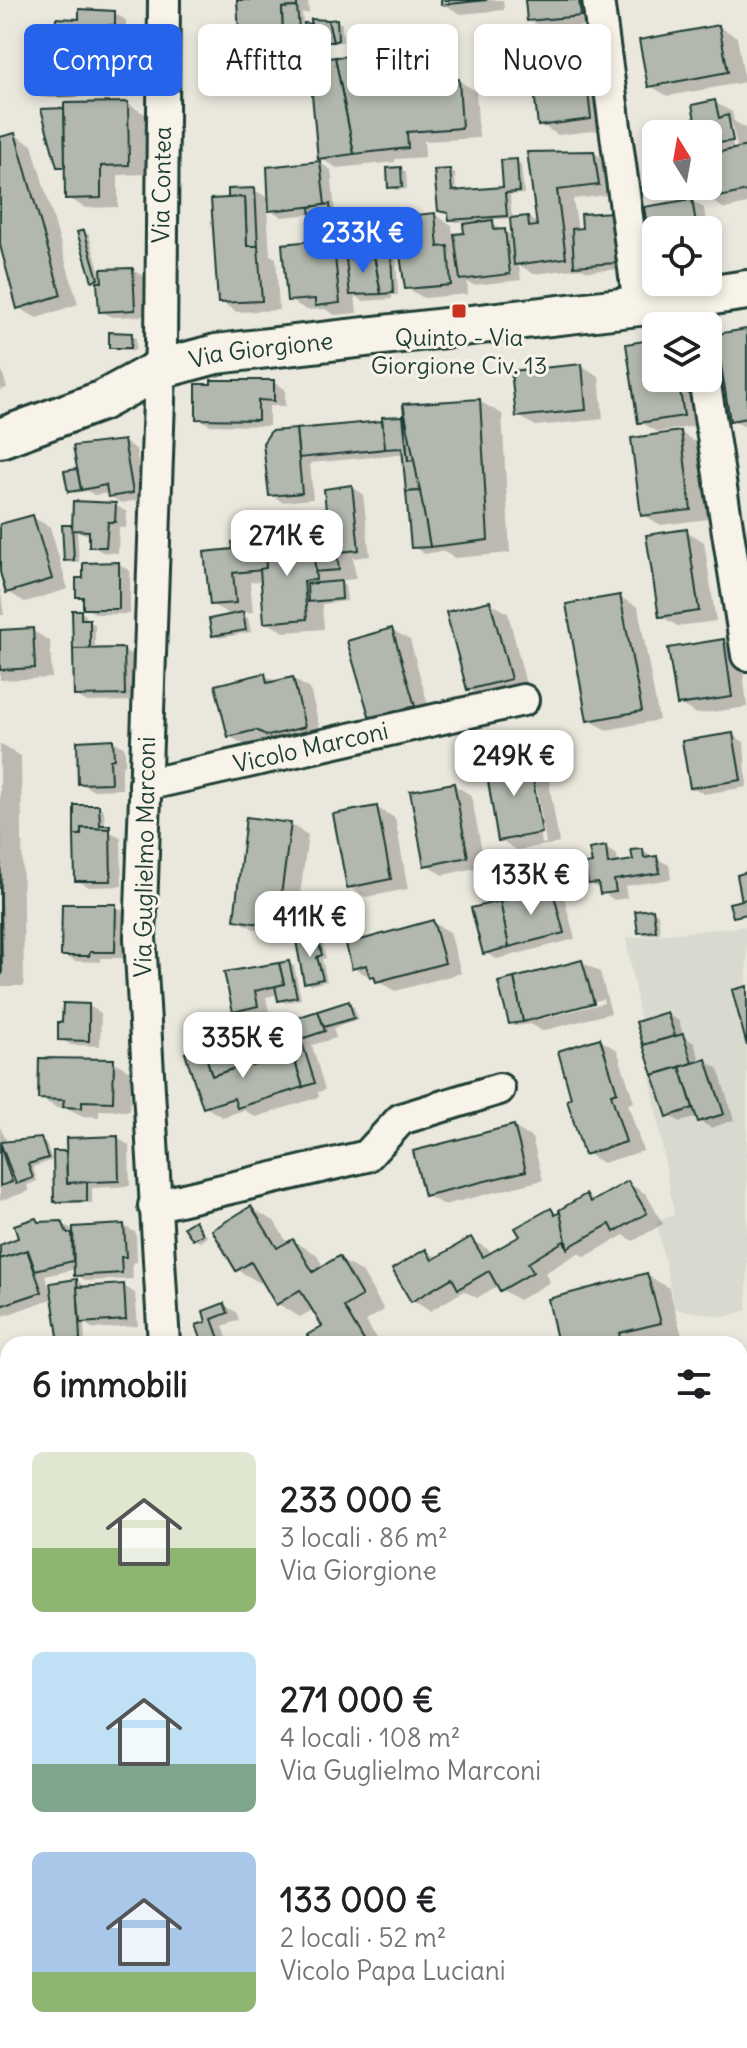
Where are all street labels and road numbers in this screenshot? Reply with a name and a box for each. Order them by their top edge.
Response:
street label: Via Contea [145,126,177,244]
street label: Via Giorgione [186,325,335,375]
street label: Vicolo Marconi [230,715,391,779]
street label: Via Guglielmo Marconi [127,736,161,978]

